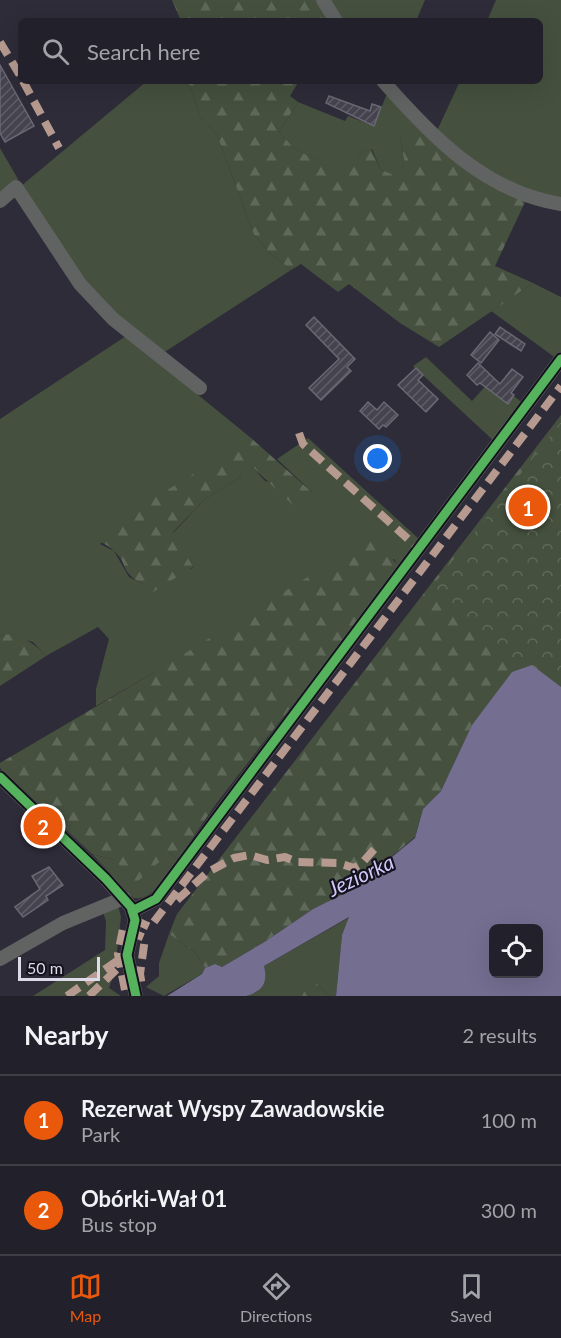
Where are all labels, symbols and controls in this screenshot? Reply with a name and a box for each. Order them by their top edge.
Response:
search box [18,18,543,84]
icon: search [39,35,72,68]
text: Search here [87,38,200,65]
your location [363,444,392,473]
pin: 1 [508,484,548,530]
pin: 2 [24,804,63,848]
water label: Jeziorka [322,848,397,901]
map controls [489,924,543,978]
button: locate [489,924,543,978]
scale bar [18,954,100,982]
text: 50 m [27,958,63,977]
text: Nearby [24,1019,109,1051]
text: 2 results [462,1023,537,1047]
text: Rezerwat Wyspy Zawadowskie [81,1095,385,1122]
text: 1 [38,1108,49,1132]
text: 100 m [481,1108,537,1132]
text: Park [81,1122,120,1146]
text: Obórki-Wał 01 [81,1185,227,1212]
text: 2 [38,1198,49,1222]
text: 300 m [481,1198,537,1222]
text: Bus stop [81,1212,157,1236]
tab: Map [69,1270,102,1325]
tab: Directions [240,1270,312,1325]
tab: Saved [450,1270,492,1325]

